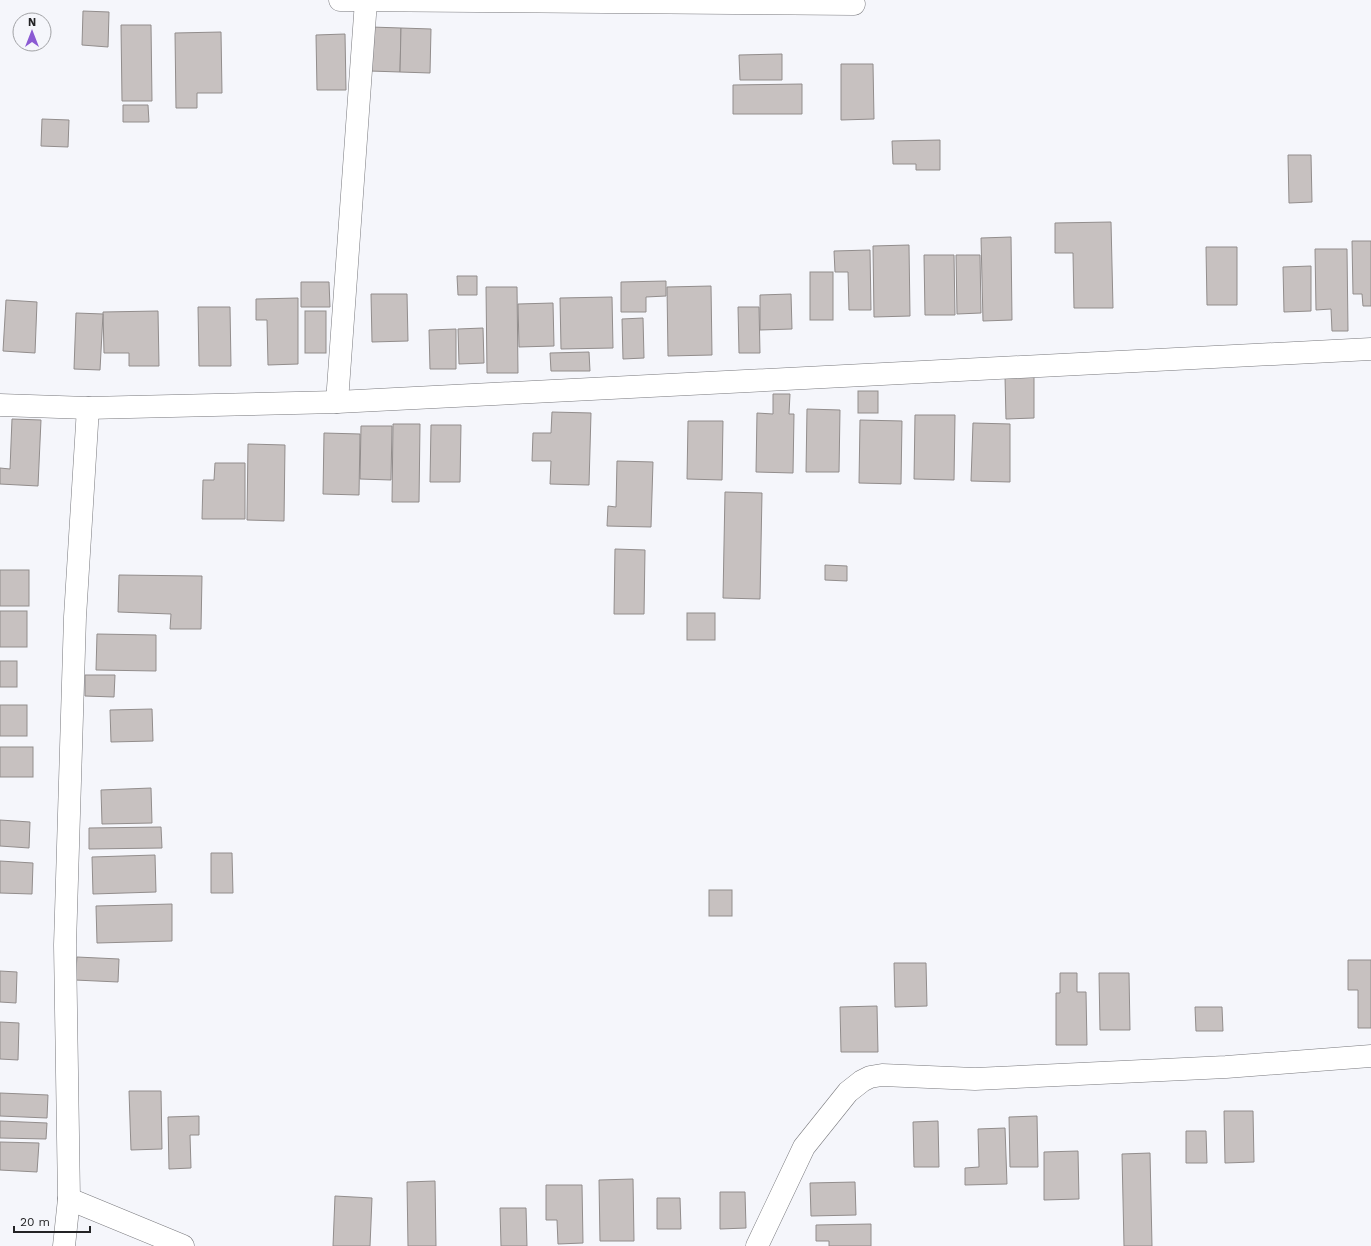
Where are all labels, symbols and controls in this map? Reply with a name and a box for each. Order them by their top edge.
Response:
north arrow [12,12,52,52]
text: N [28,16,36,29]
scale bar [14,1208,90,1234]
text: 20 m [20,1215,50,1229]

